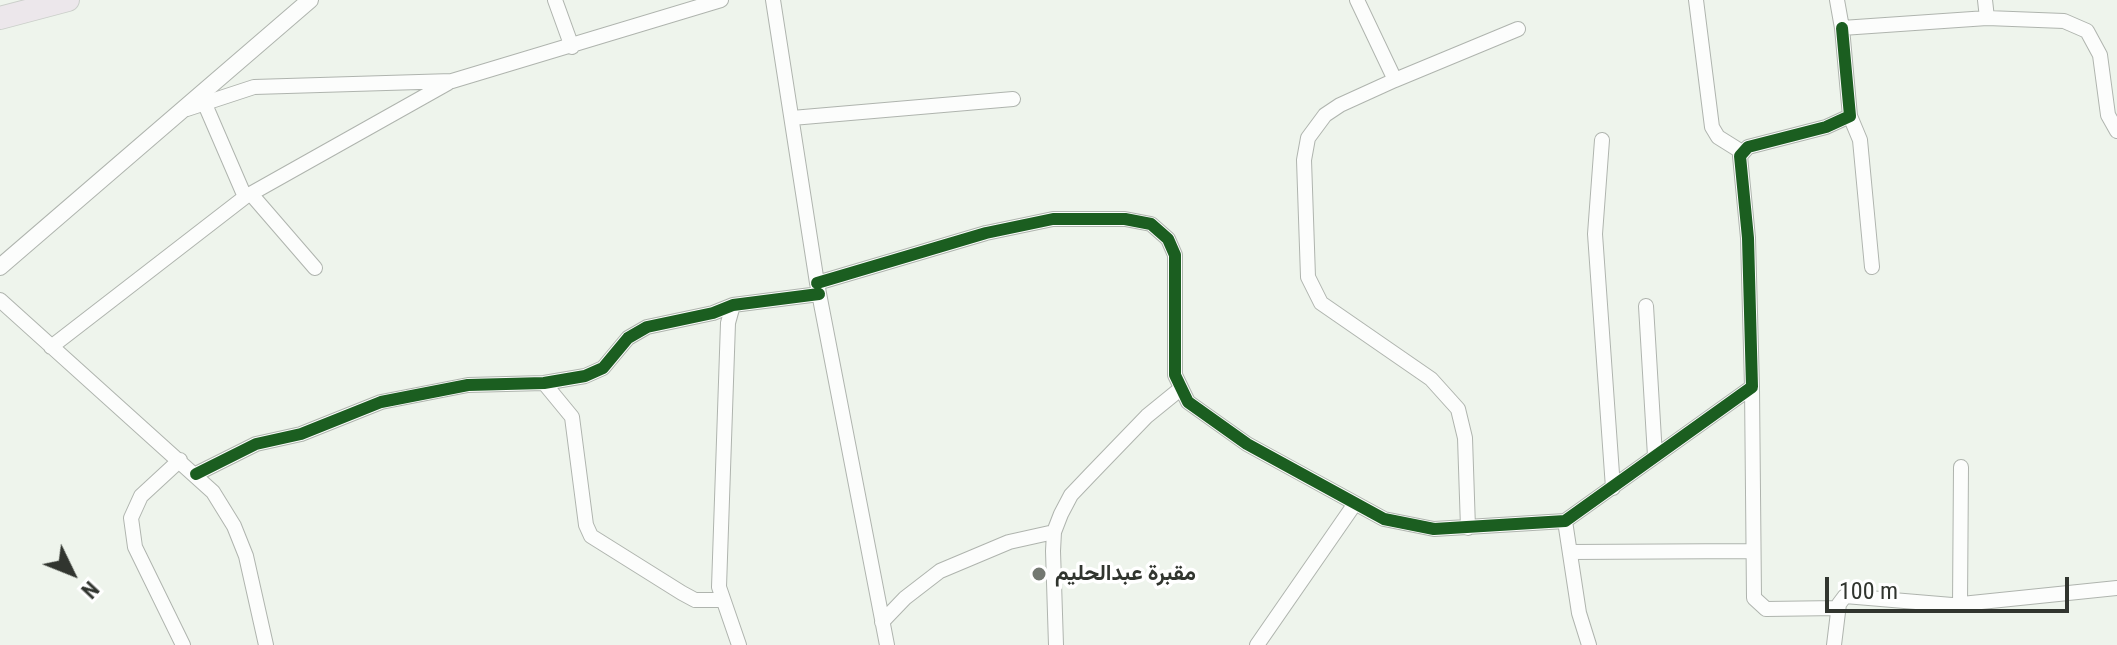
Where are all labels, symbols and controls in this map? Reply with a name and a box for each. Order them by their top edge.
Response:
north arrow [32,533,112,613]
place label: مقبرة عبدالحليم [1055,561,1196,587]
scale bar [1829,561,2073,611]
marker: مقبرة عبدالحليم [1030,565,1048,583]
text: N [76,576,104,603]
text: 100 m [1839,577,1898,605]

